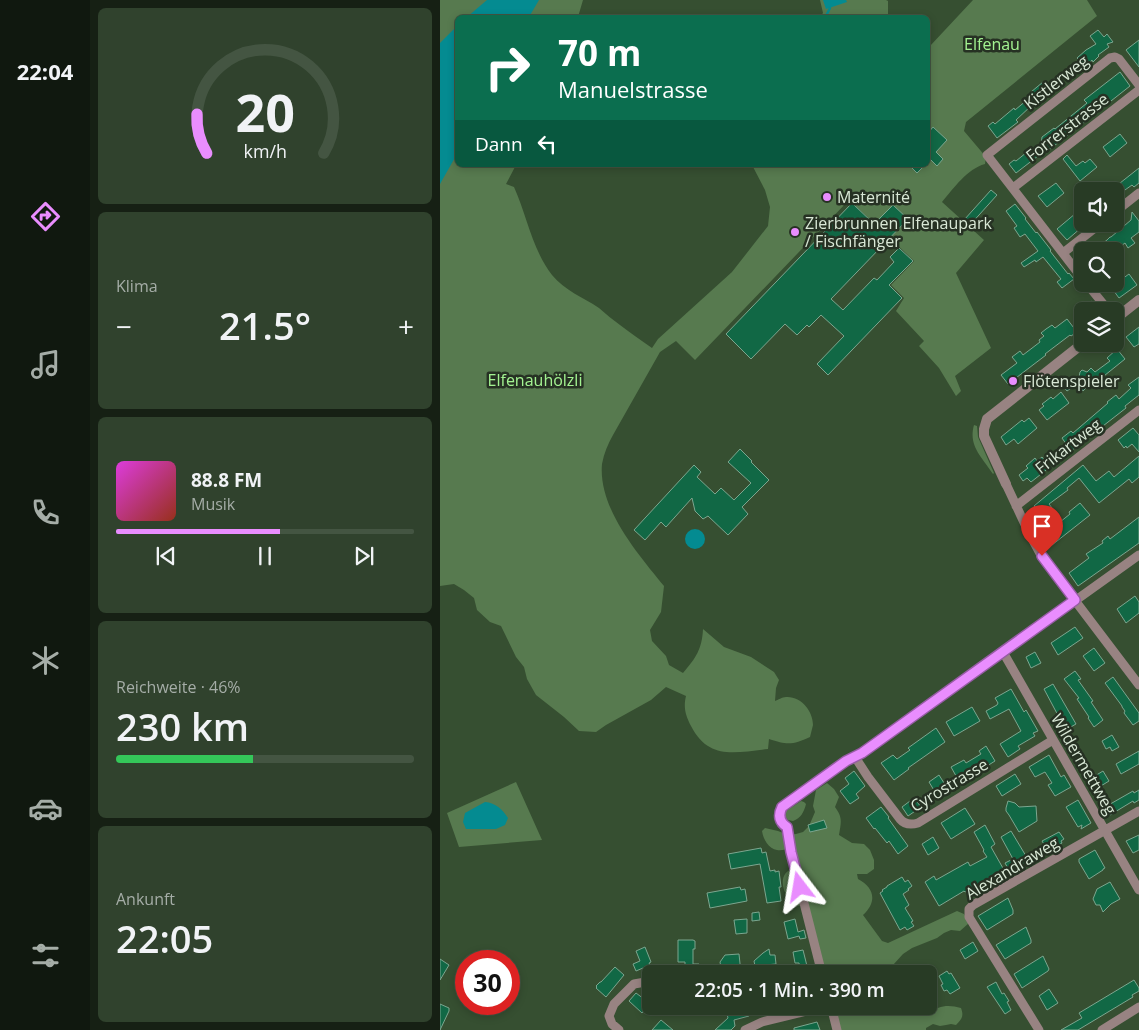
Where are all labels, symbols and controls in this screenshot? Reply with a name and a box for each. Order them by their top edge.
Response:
text: 70 m [558,29,641,76]
park label: Elfenau [964,33,1020,55]
icon: right [475,35,540,100]
street label: Kistlerweg [1019,49,1093,114]
text: 22:04 [17,56,73,86]
text: Manuelstrasse [558,74,708,104]
text: 20 [235,76,295,147]
street label: Forrerstrasse [1021,88,1113,166]
icon: left [533,130,561,158]
text: Dann [475,131,523,157]
text: km/h [243,139,287,163]
map controls [1074,182,1124,352]
button: sound [1074,182,1124,232]
place label: Maternité [837,186,910,208]
marker: Maternité [821,191,833,203]
icon: directions [28,199,63,234]
place label: Zierbrunnen Elfenaupark / Fischfänger [805,212,992,252]
marker: Zierbrunnen Elfenaupark / Fischfänger [789,226,801,238]
button: search [1074,242,1124,292]
text: Klima [116,275,158,297]
text: 21.5° [219,299,311,351]
button: layers [1074,302,1124,352]
text: − [116,307,132,345]
text: + [398,307,414,345]
icon: music [28,347,63,382]
park label: Elfenauhölzli [488,369,582,391]
place label: Flötenspieler [1023,370,1120,392]
marker: Flötenspieler [1007,375,1019,387]
street label: Frikartweg [1030,413,1106,479]
text: 88.8 FM [191,467,262,493]
text: Musik [191,493,235,515]
icon: phone [28,495,63,530]
pin [1021,505,1063,556]
icon: arrive [1028,512,1056,540]
icon: previous [152,542,180,570]
icon: pause [251,542,279,570]
icon: next [350,542,378,570]
icon: climate [28,643,63,678]
text: Reichweite · 46% [116,676,241,698]
text: 230 km [116,700,249,752]
street label: Wildermettweg [1046,709,1122,819]
street label: Cyrostrasse [906,753,992,817]
icon: car [28,791,63,826]
street label: Alexandraweg [961,831,1063,905]
position arrow [773,860,825,912]
text: Ankunft [116,888,175,910]
text: 22:05 [116,912,213,964]
icon: filters [28,938,63,973]
speed limit sign: 30 [455,950,520,1015]
text: 22:05 · 1 Min. · 390 m [694,977,885,1003]

